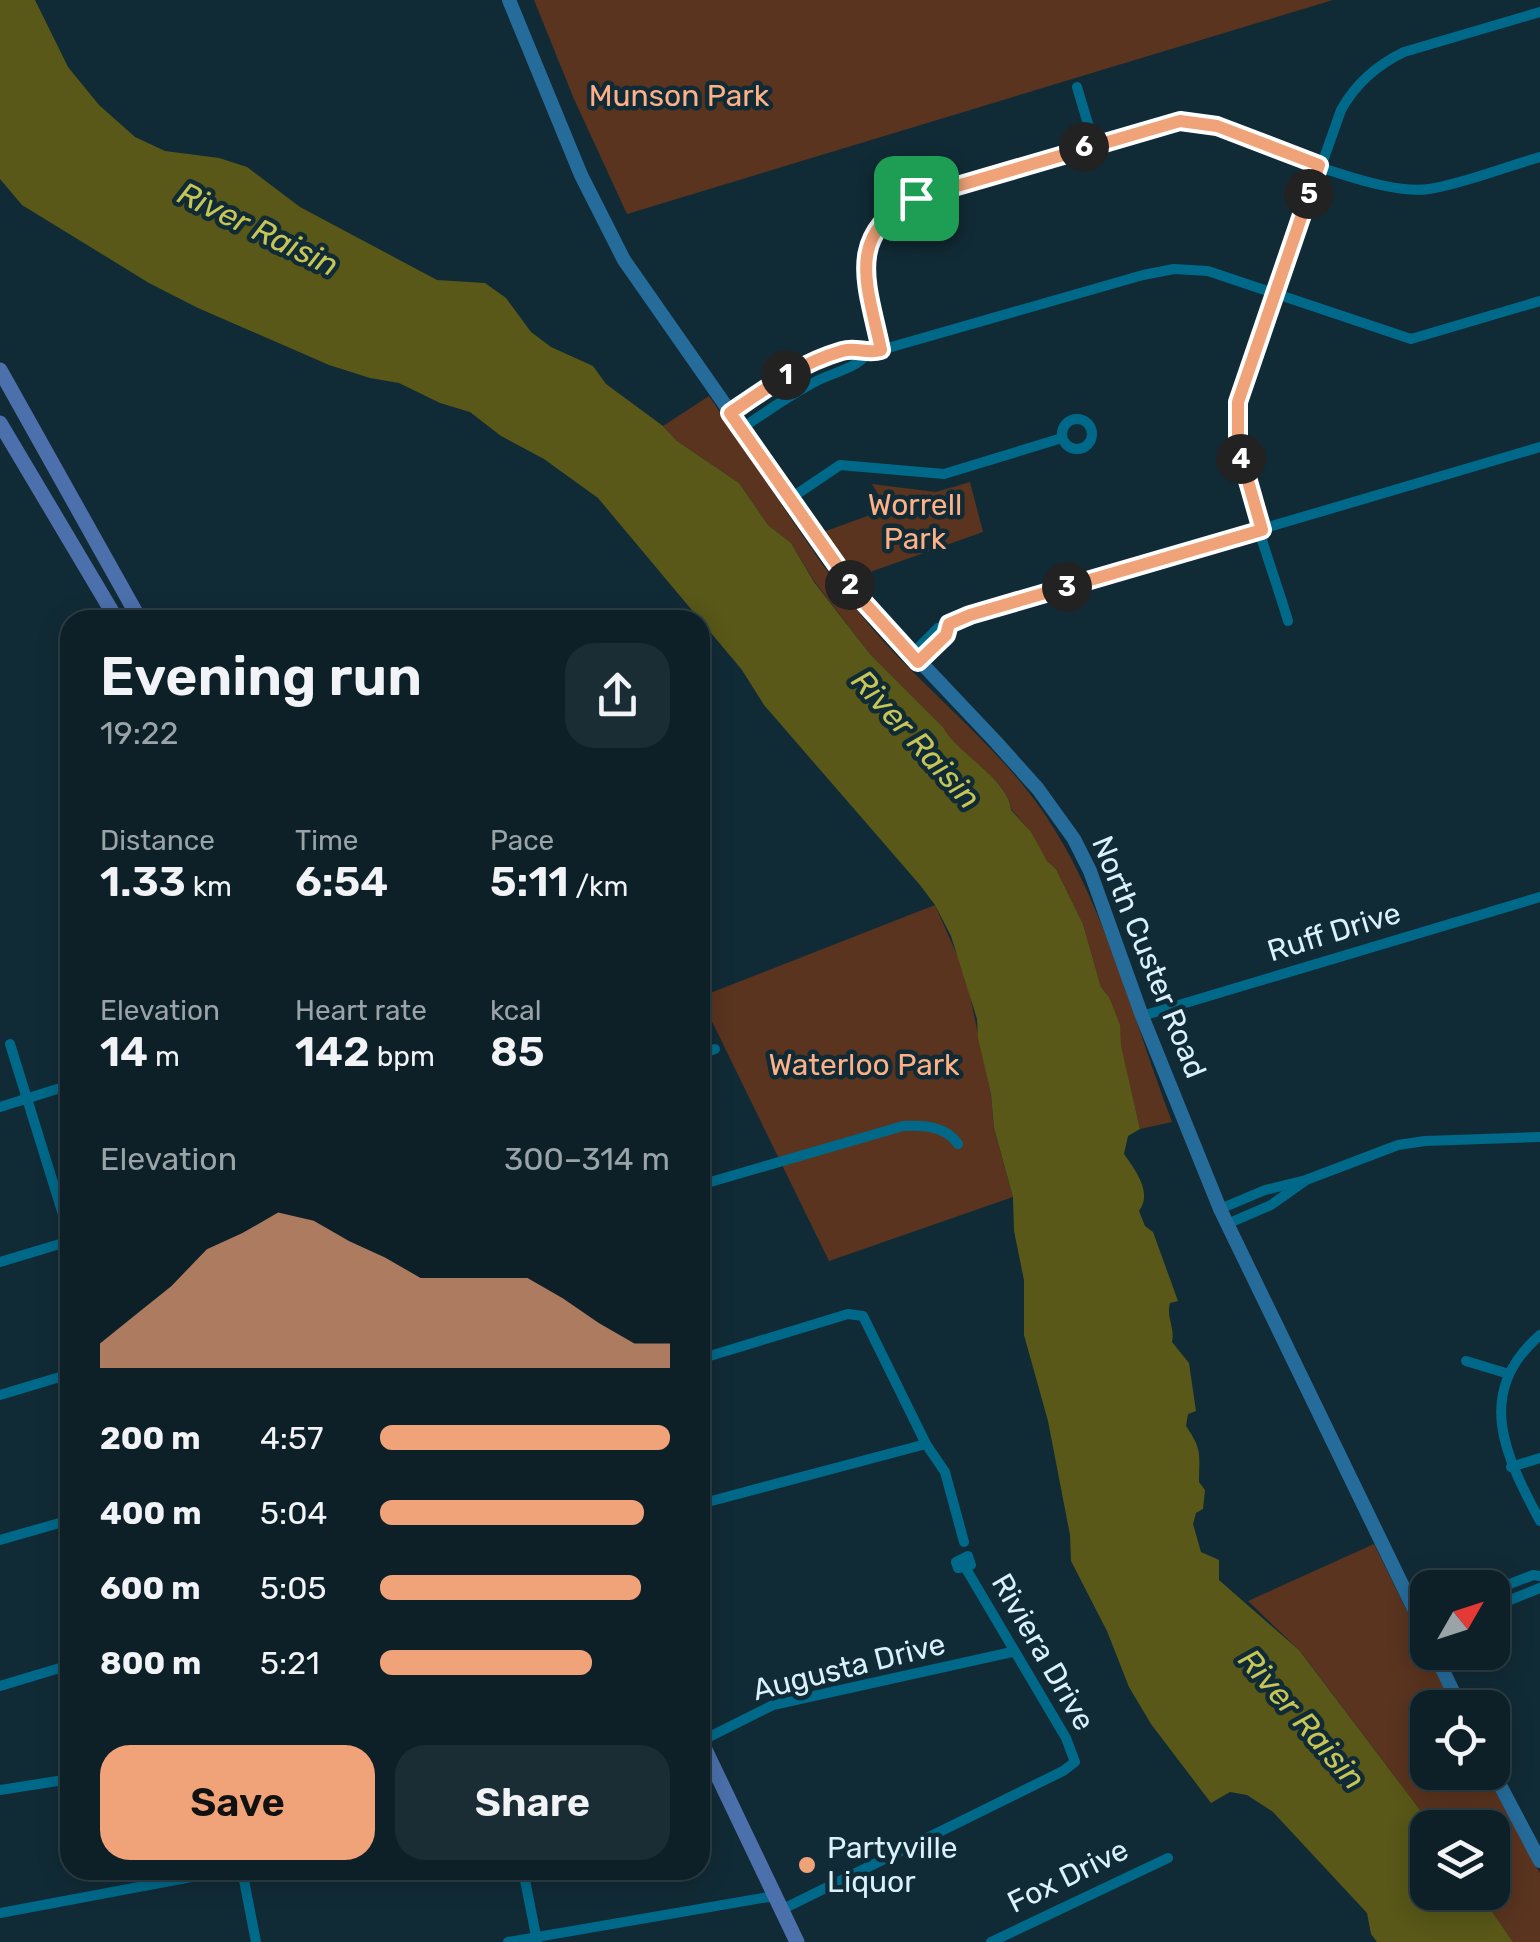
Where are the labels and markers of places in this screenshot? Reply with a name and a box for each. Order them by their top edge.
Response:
pin: 6 [1059,122,1109,172]
pin [874,156,959,241]
pin: 5 [1284,169,1334,219]
pin: 1 [761,350,811,400]
pin: 4 [1216,434,1266,484]
pin: 2 [825,560,875,610]
pin: 3 [1042,562,1092,612]
place label: Partyville Liquor [827,1830,957,1900]
marker: Partyville Liquor [796,1854,818,1876]

